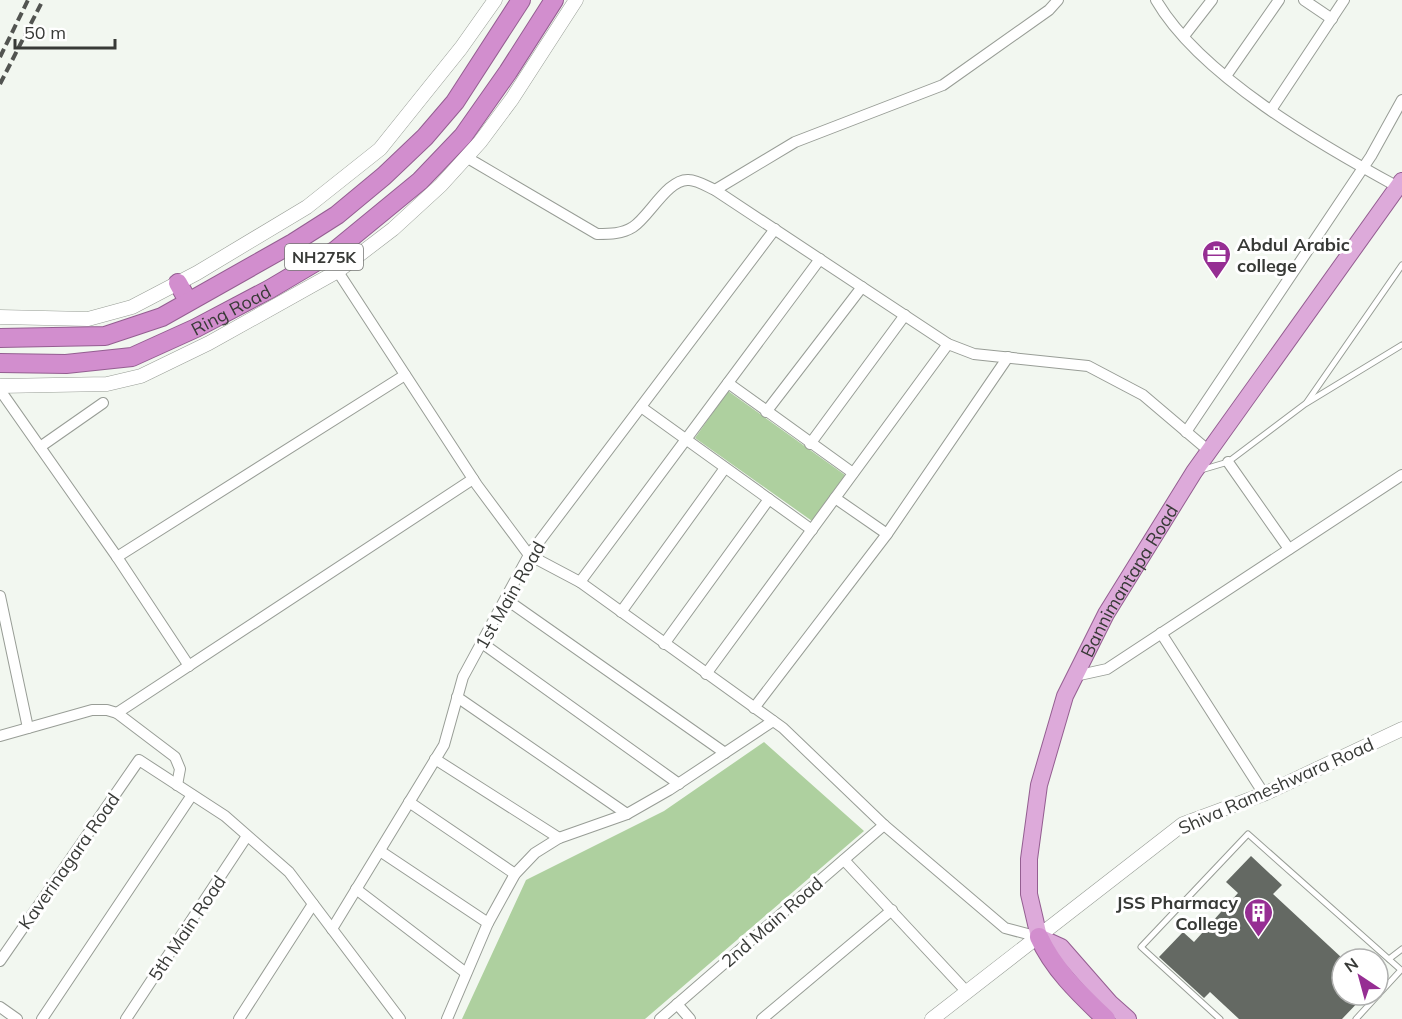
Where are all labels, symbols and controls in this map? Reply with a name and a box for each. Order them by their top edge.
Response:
scale bar [15,12,116,50]
text: 50 m [24,21,66,44]
place label: Abdul Arabic college [1237,233,1350,277]
office icon: Abdul Arabic college [1200,238,1232,280]
road number: NH275K [285,244,363,270]
street label: Ring Road [187,279,275,340]
street label: Bannimantapa Road [1075,500,1183,661]
street label: 1st Main Road [470,537,550,653]
street label: Shiva Rameshwara Road [1175,732,1377,840]
street label: Kaverinagara Road [13,788,125,934]
street label: 5th Main Road [143,871,231,985]
street label: 2nd Main Road [717,872,827,972]
place label: JSS Pharmacy College [1116,891,1238,935]
building icon: JSS Pharmacy College [1243,896,1275,938]
north arrow [1330,947,1390,1007]
text: N [1340,953,1362,977]

